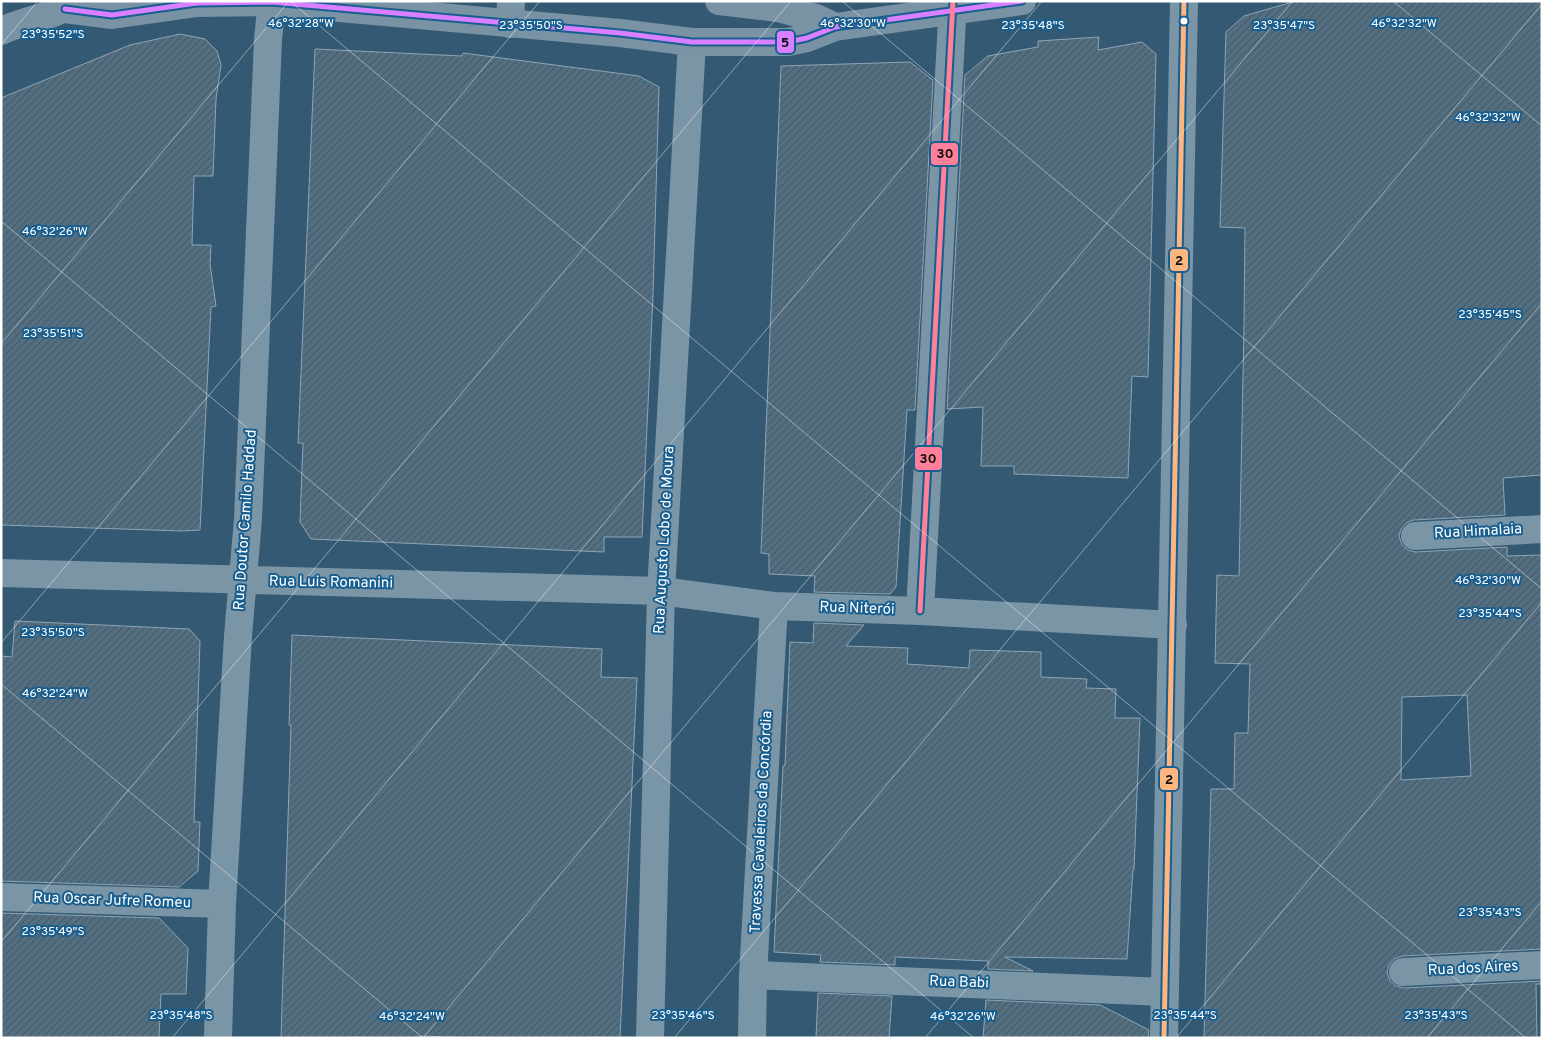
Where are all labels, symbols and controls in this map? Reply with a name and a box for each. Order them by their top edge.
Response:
text: 46°32'28"W [268,16,334,32]
text: 46°32'30"W [820,16,886,32]
unlabelled marker [1179,16,1189,26]
text: 46°32'32"W [1371,16,1437,32]
text: 23°35'50"S [499,18,563,34]
text: 23°35'48"S [1001,18,1065,34]
text: 23°35'47"S [1253,18,1315,34]
text: 23°35'52"S [21,27,85,43]
line badge: 5 [776,30,795,54]
text: 5 [781,35,789,52]
text: 46°32'32"W [1455,110,1521,126]
line badge: 30 [930,142,959,166]
text: 30 [936,146,954,163]
text: 46°32'26"W [22,224,88,240]
line badge: 2 [1169,248,1189,272]
text: 2 [1175,253,1183,270]
text: 23°35'45"S [1458,307,1522,323]
text: 23°35'51"S [23,326,83,342]
street label: Rua Doutor Camilo Haddad [230,429,262,611]
street label: Rua Augusto Lobo de Moura [651,445,679,635]
line badge: 30 [914,446,943,471]
text: 30 [919,451,937,468]
street label: Rua Himalaia [1433,520,1523,544]
street label: Rua Luis Romanini [269,572,393,594]
text: 46°32'30"W [1455,573,1521,589]
street label: Rua Niterói [819,598,895,620]
text: 23°35'44"S [1458,606,1522,622]
text: 23°35'50"S [21,625,85,641]
text: 46°32'24"W [22,686,88,702]
street label: Travessa Cavaleiros da Concórdia [747,710,777,934]
line badge: 2 [1159,767,1179,791]
text: 2 [1165,772,1173,789]
street label: Rua Oscar Jufre Romeu [33,889,191,913]
text: 23°35'43"S [1458,905,1522,921]
text: 23°35'49"S [21,924,85,940]
street label: Rua dos Aires [1427,957,1519,981]
street label: Rua Babi [929,972,989,994]
text: 23°35'48"S [149,1008,213,1024]
text: 23°35'46"S [651,1008,715,1024]
text: 23°35'44"S [1153,1008,1217,1024]
text: 23°35'43"S [1404,1008,1468,1024]
text: 46°32'24"W [379,1009,445,1025]
text: 46°32'26"W [930,1009,996,1025]

